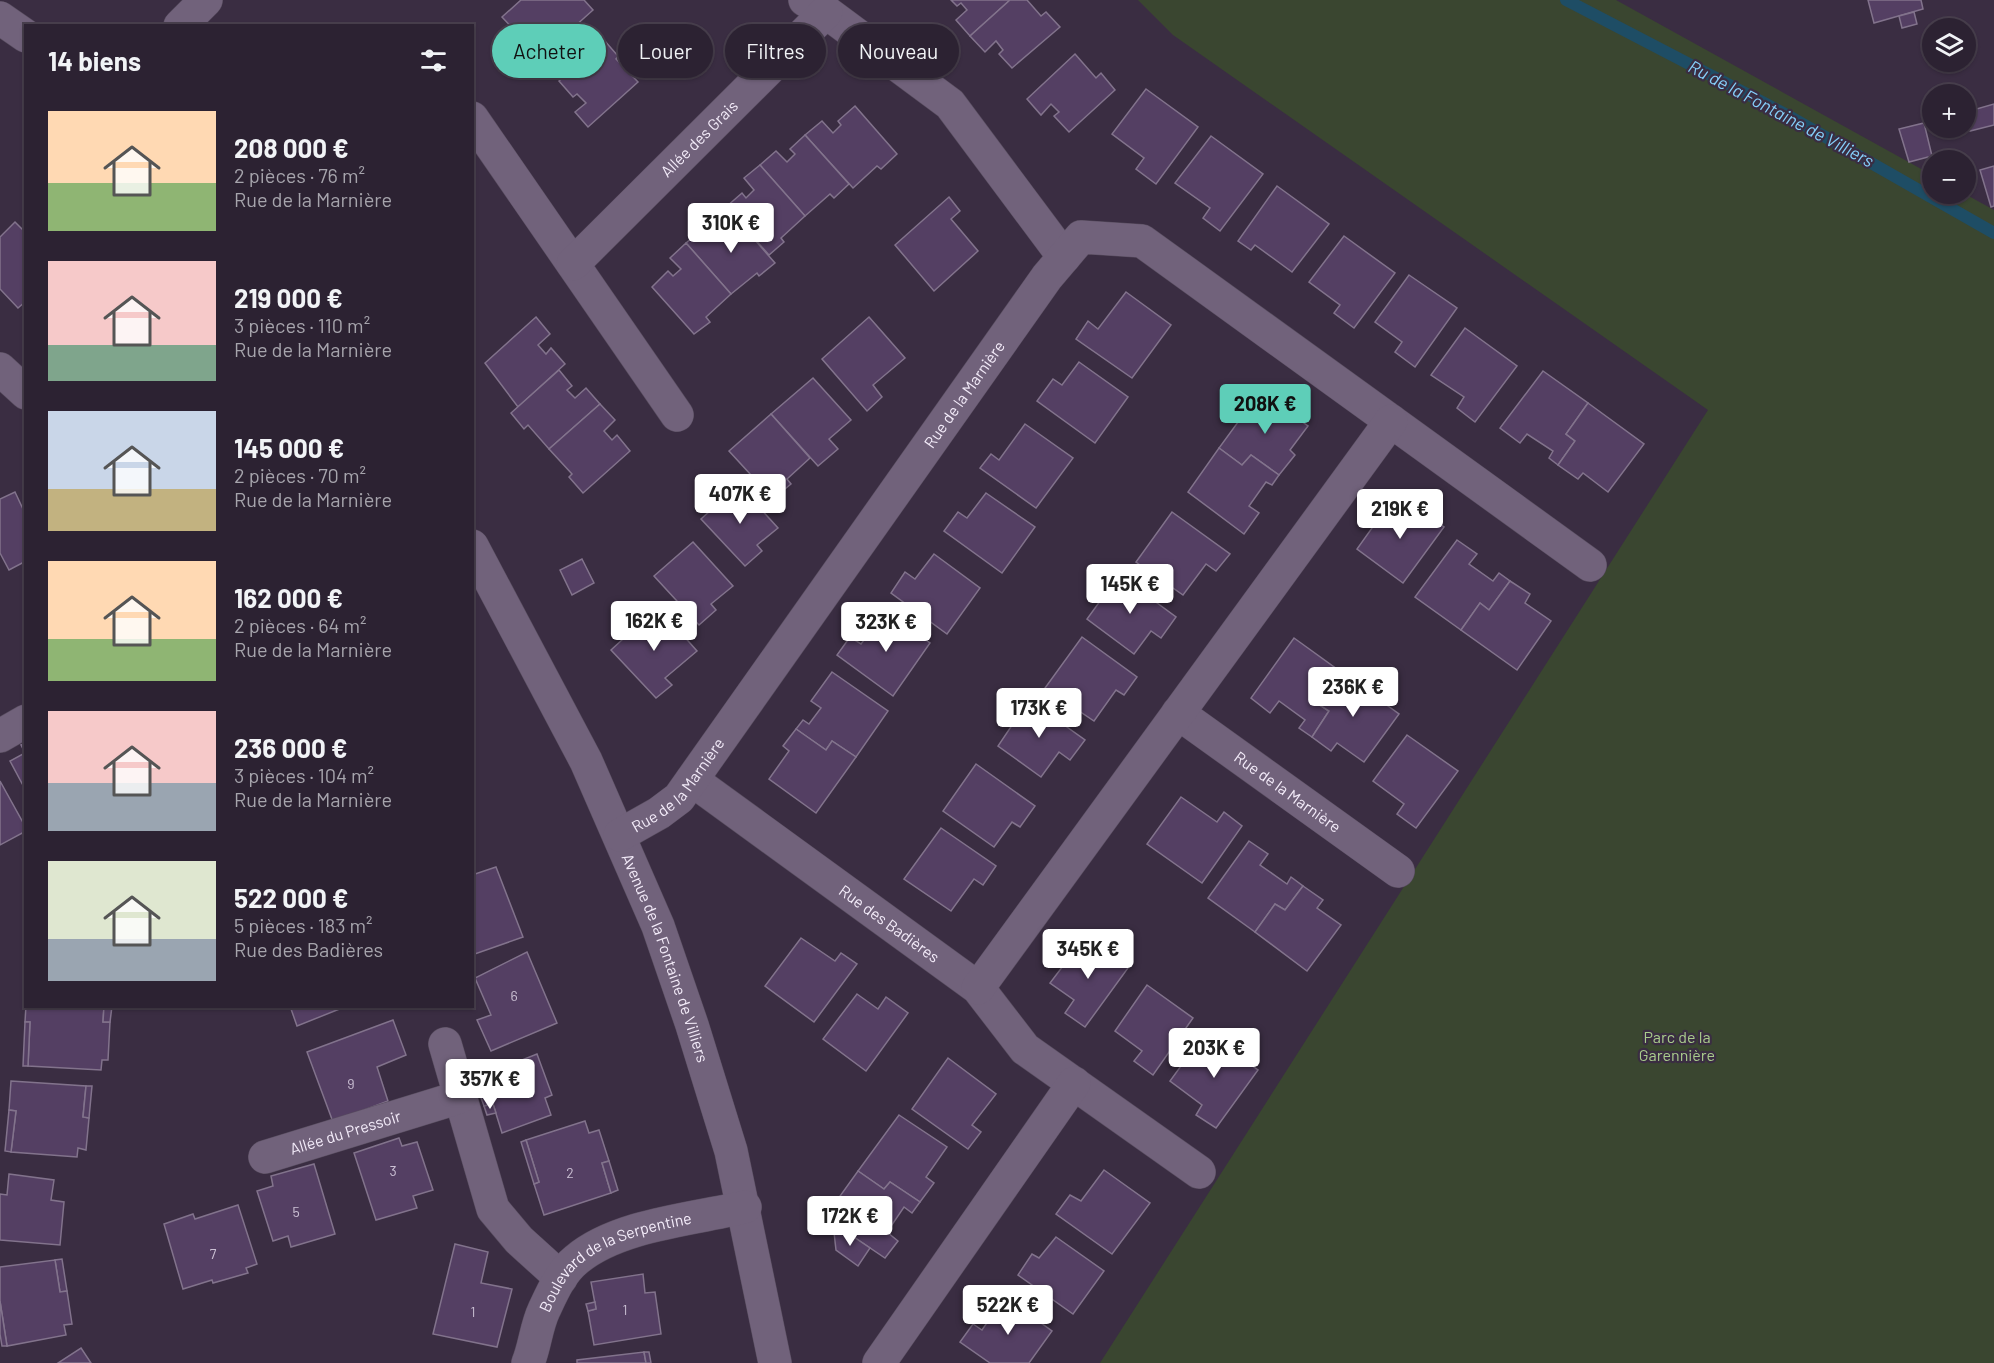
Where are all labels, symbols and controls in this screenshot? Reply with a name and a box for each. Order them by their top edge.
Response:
map controls [1922,18,1976,204]
button: layers [1922,18,1976,72]
chip: Acheter [492,24,606,78]
chip: Louer [618,24,713,78]
chip: Filtres [725,24,826,78]
chip: Nouveau [838,24,959,78]
icon: filters [417,44,450,77]
text: 14 biens [48,45,141,76]
water label: Ru de la Fontaine de Villiers [1685,55,1878,171]
button: + [1922,84,1976,138]
street label: Allée des Grais [656,96,741,180]
text: 208 000 € [234,132,349,163]
icon: home [96,135,168,207]
button: − [1922,150,1976,204]
text: 2 pièces · 76 m² [234,163,365,187]
text: Rue de la Marnière [234,187,392,211]
pin: 310K € [682,203,780,254]
text: 310K € [702,210,760,234]
text: 219 000 € [234,282,343,313]
icon: home [96,285,168,357]
text: 3 pièces · 110 m² [234,313,370,337]
text: Rue de la Marnière [234,337,392,361]
street label: Rue de la Marnière [919,337,1008,451]
pin: 208K € [1216,384,1314,435]
text: 208K € [1234,391,1296,415]
text: 145 000 € [234,432,344,463]
icon: home [96,435,168,507]
text: 2 pièces · 70 m² [234,463,366,487]
pin: 407K € [691,474,789,525]
text: 407K € [709,481,771,505]
text: Rue de la Marnière [234,487,392,511]
pin: 219K € [1351,489,1449,540]
text: 219K € [1371,496,1429,520]
pin: 145K € [1081,564,1179,615]
text: 145K € [1100,571,1160,595]
text: 162 000 € [234,582,343,613]
icon: home [96,585,168,657]
pin: 162K € [605,601,703,652]
pin: 323K € [837,602,935,653]
text: 162K € [625,608,683,632]
text: 323K € [855,609,917,633]
text: 2 pièces · 64 m² [234,613,367,637]
text: Rue de la Marnière [234,637,392,661]
pin: 236K € [1304,667,1402,718]
text: 236K € [1322,674,1384,698]
pin: 173K € [990,688,1088,739]
text: 173K € [1011,695,1068,719]
text: 236 000 € [234,732,348,763]
street label: Rue de la Marnière [628,734,728,836]
icon: home [96,735,168,807]
street label: Rue de la Marnière [1231,747,1345,836]
text: 3 pièces · 104 m² [234,763,374,787]
text: Rue de la Marnière [234,787,392,811]
street label: Avenue de la Fontaine de Villiers [619,850,713,1065]
street label: Rue des Badières [836,880,944,966]
text: 522 000 € [234,882,348,913]
icon: home [96,885,168,957]
text: 5 pièces · 183 m² [234,913,373,937]
pin: 345K € [1039,929,1137,980]
text: 345K € [1057,936,1119,960]
text: Rue des Badières [234,937,383,961]
house number: 6 [510,987,518,1004]
park label: Parc de la Garennière [1639,1027,1715,1064]
pin: 203K € [1165,1028,1263,1079]
text: 203K € [1183,1035,1245,1059]
pin: 357K € [441,1059,539,1110]
text: 357K € [460,1066,520,1090]
house number: 9 [347,1075,355,1092]
street label: Allée du Pressoir [287,1106,403,1158]
house number: 3 [389,1162,397,1179]
house number: 2 [566,1164,574,1181]
pin: 172K € [801,1196,899,1247]
house number: 5 [292,1203,300,1220]
text: 172K € [821,1203,879,1227]
street label: Boulevard de la Serpentine [535,1208,693,1315]
house number: 7 [210,1245,217,1262]
pin: 522K € [959,1285,1057,1336]
text: 522K € [977,1292,1039,1316]
house number: 1 [623,1301,627,1318]
house number: 1 [471,1303,475,1320]

